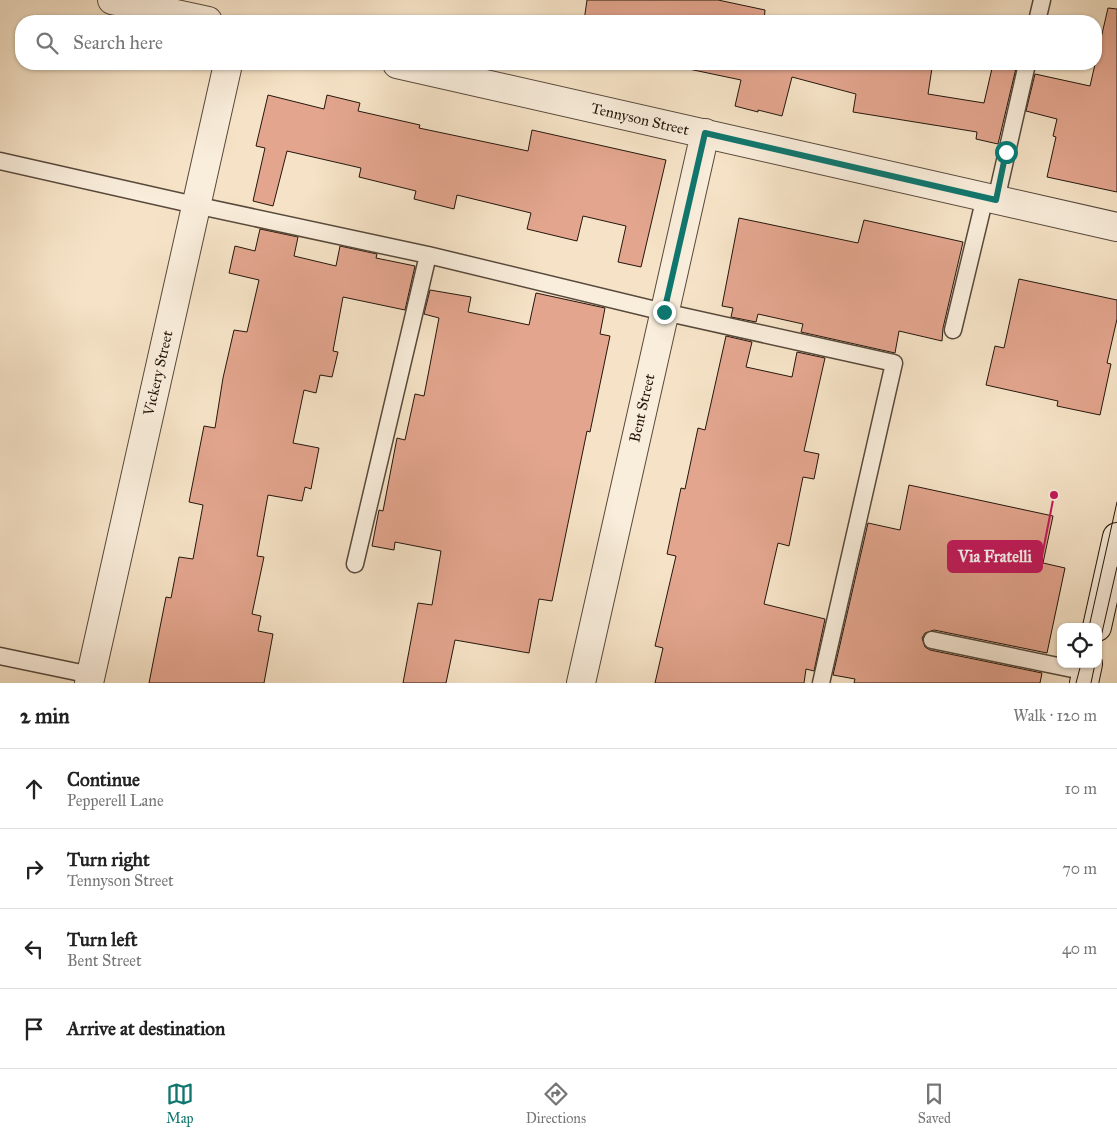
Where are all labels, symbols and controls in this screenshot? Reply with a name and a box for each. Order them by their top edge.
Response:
search box [15,15,1102,70]
icon: search [33,29,61,57]
text: Search here [73,31,163,54]
street label: Tennyson Street [589,99,691,139]
route start [995,141,1018,164]
route end [653,301,676,324]
street label: Vickery Street [139,328,177,418]
street label: Bent Street [625,371,659,444]
callout: Via Fratelli [948,541,1042,572]
text: Via Fratelli [957,547,1033,566]
map controls [1057,623,1102,668]
button: locate [1057,623,1102,668]
text: 2 min [20,703,70,729]
text: Walk · 120 m [1013,706,1097,725]
text: Continue [67,768,140,791]
icon: ahead [20,775,48,803]
text: 10 m [1065,779,1097,798]
text: Pepperell Lane [67,791,164,810]
text: Turn right [67,848,150,871]
icon: right [20,855,48,883]
text: 70 m [1062,859,1097,878]
text: Tennyson Street [67,871,174,890]
text: Turn left [67,928,137,951]
icon: left [20,935,48,963]
text: 40 m [1062,939,1097,958]
text: Bent Street [67,951,142,970]
icon: arrive [20,1015,48,1043]
text: Arrive at destination [67,1017,225,1040]
tab: Map [166,1080,194,1127]
tab: Directions [526,1080,586,1127]
tab: Saved [918,1080,951,1127]

